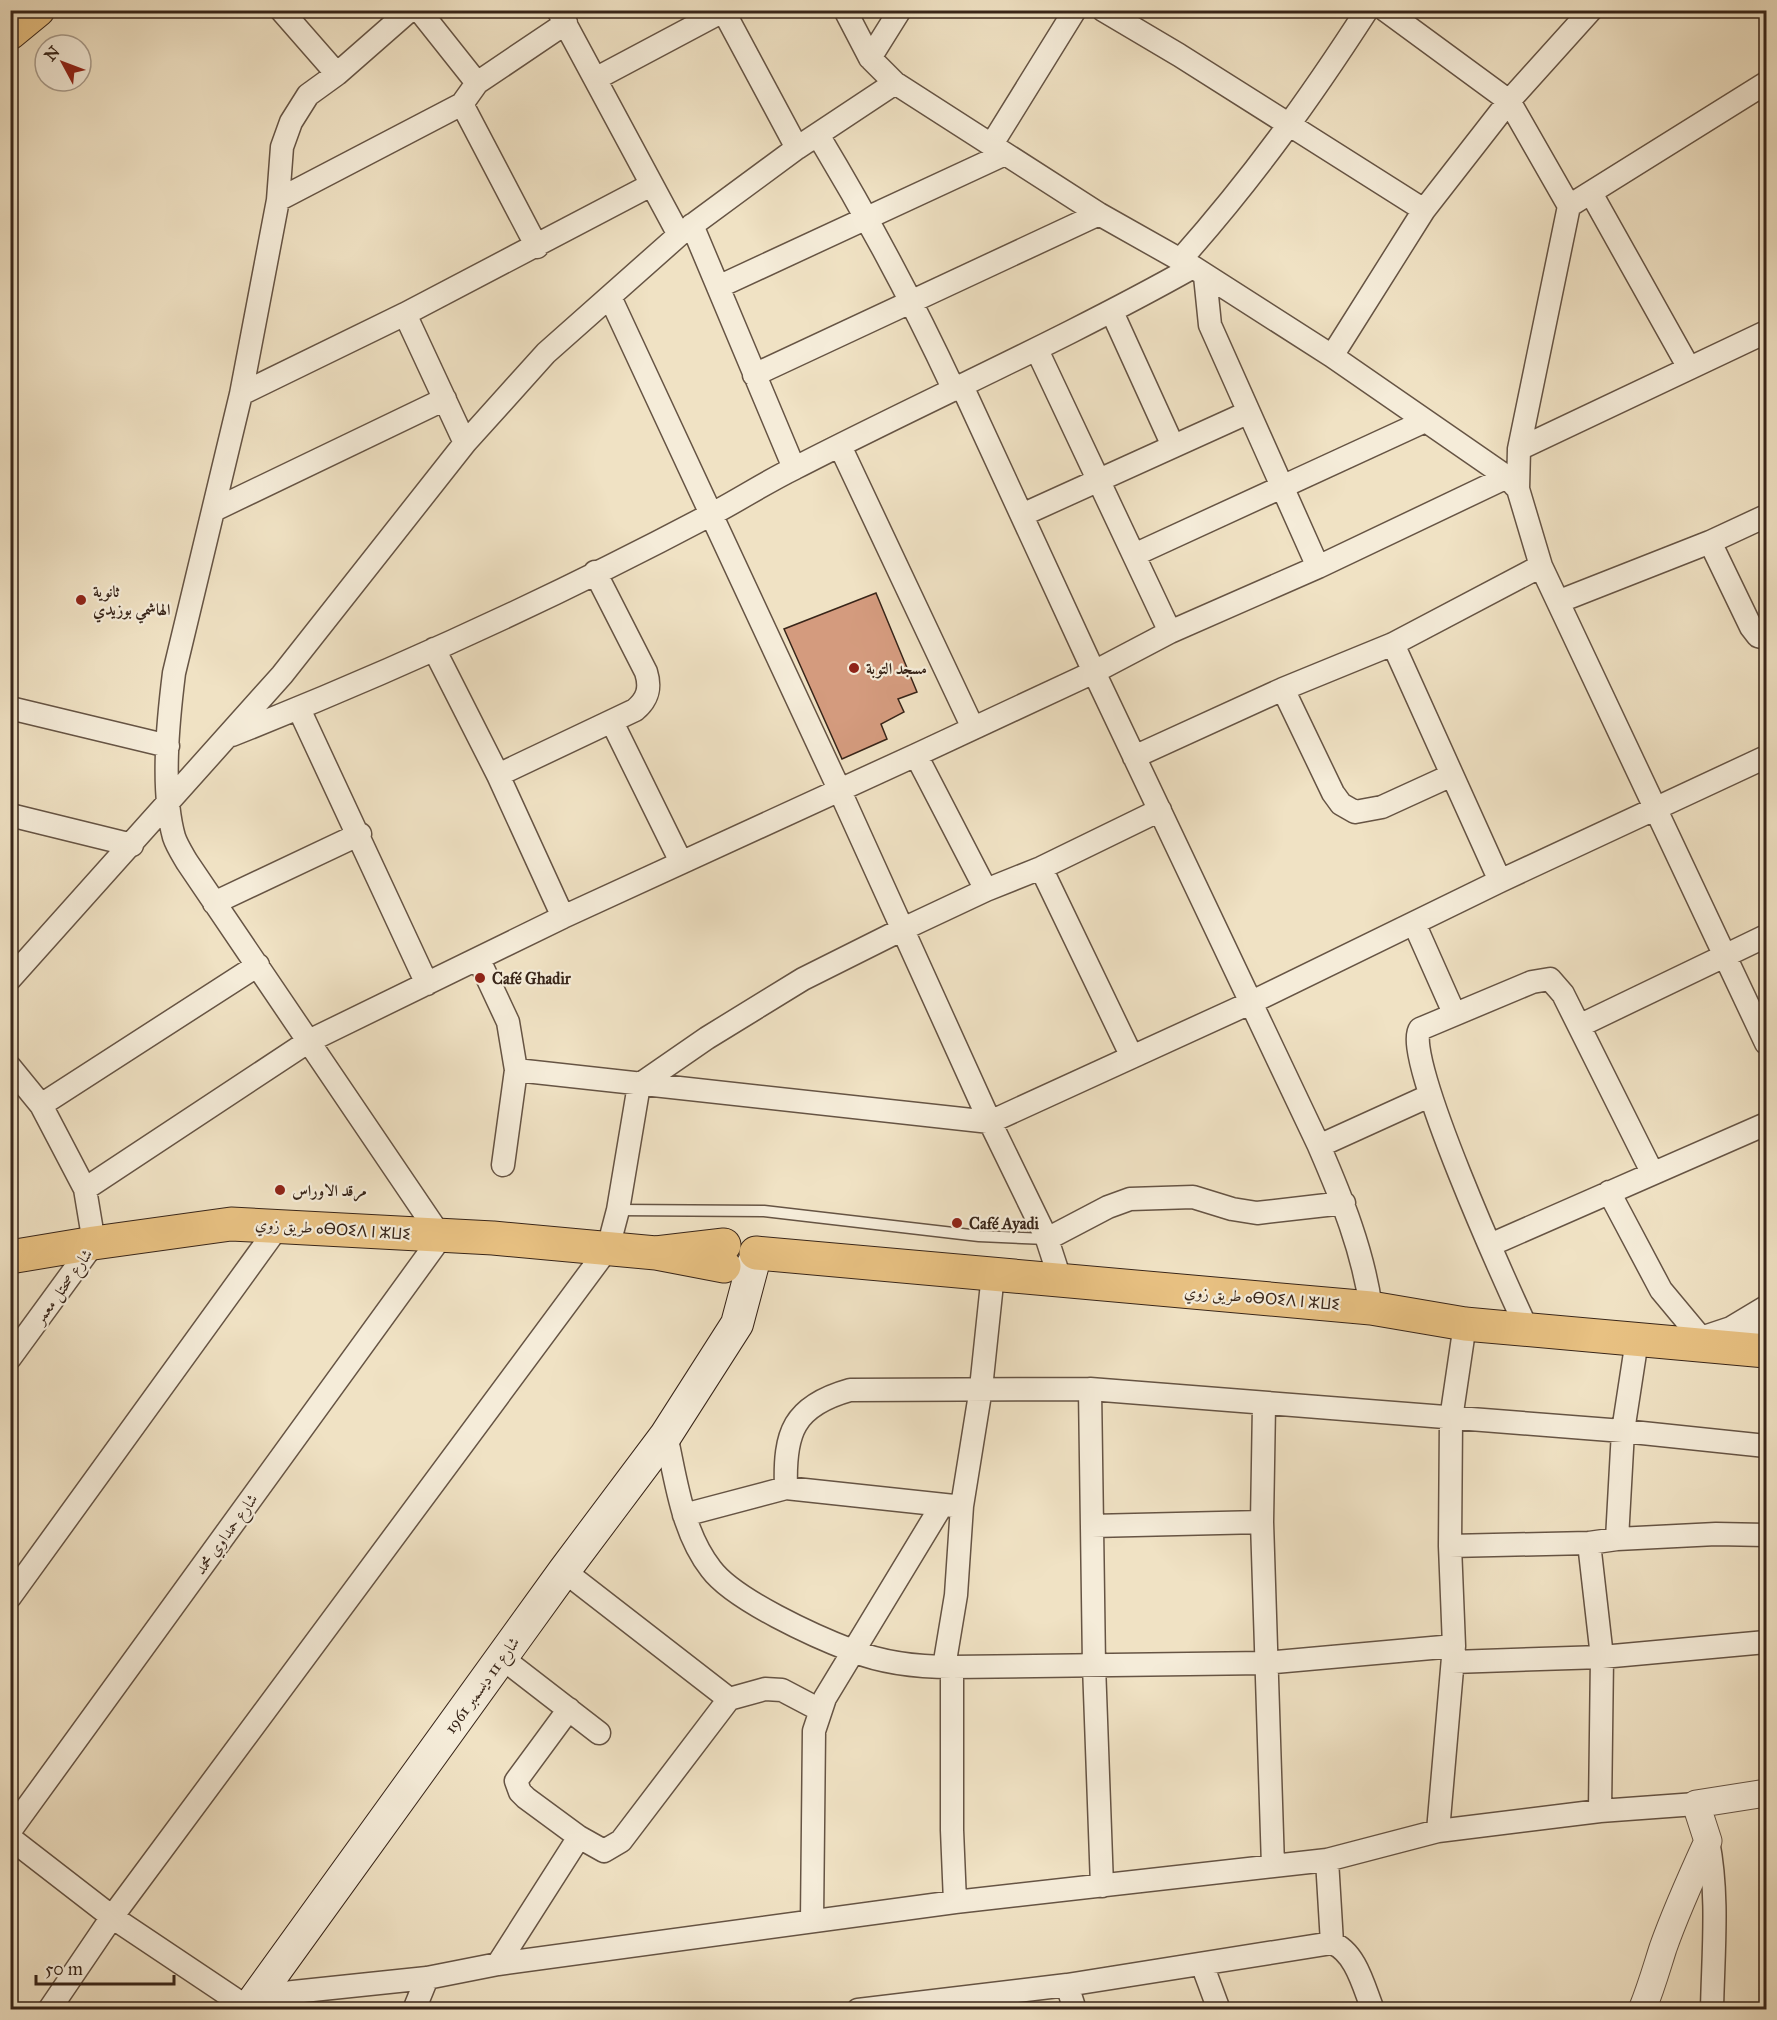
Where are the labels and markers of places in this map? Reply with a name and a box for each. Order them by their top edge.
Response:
place label: ثانوية الهاشمي بوزيدي [93,582,170,624]
marker: ثانوية الهاشمي بوزيدي [74,593,88,607]
place label: مسجد التوبة [866,659,927,679]
marker: مسجد التوبة [847,661,861,675]
place label: Café Ghadir [492,969,572,988]
marker: Café Ghadir [473,971,487,985]
place label: مرقد الاوراس [292,1181,367,1202]
marker: مرقد الاوراس [273,1183,287,1197]
place label: Café Ayadi [969,1214,1039,1234]
marker: Café Ayadi [950,1216,964,1230]

